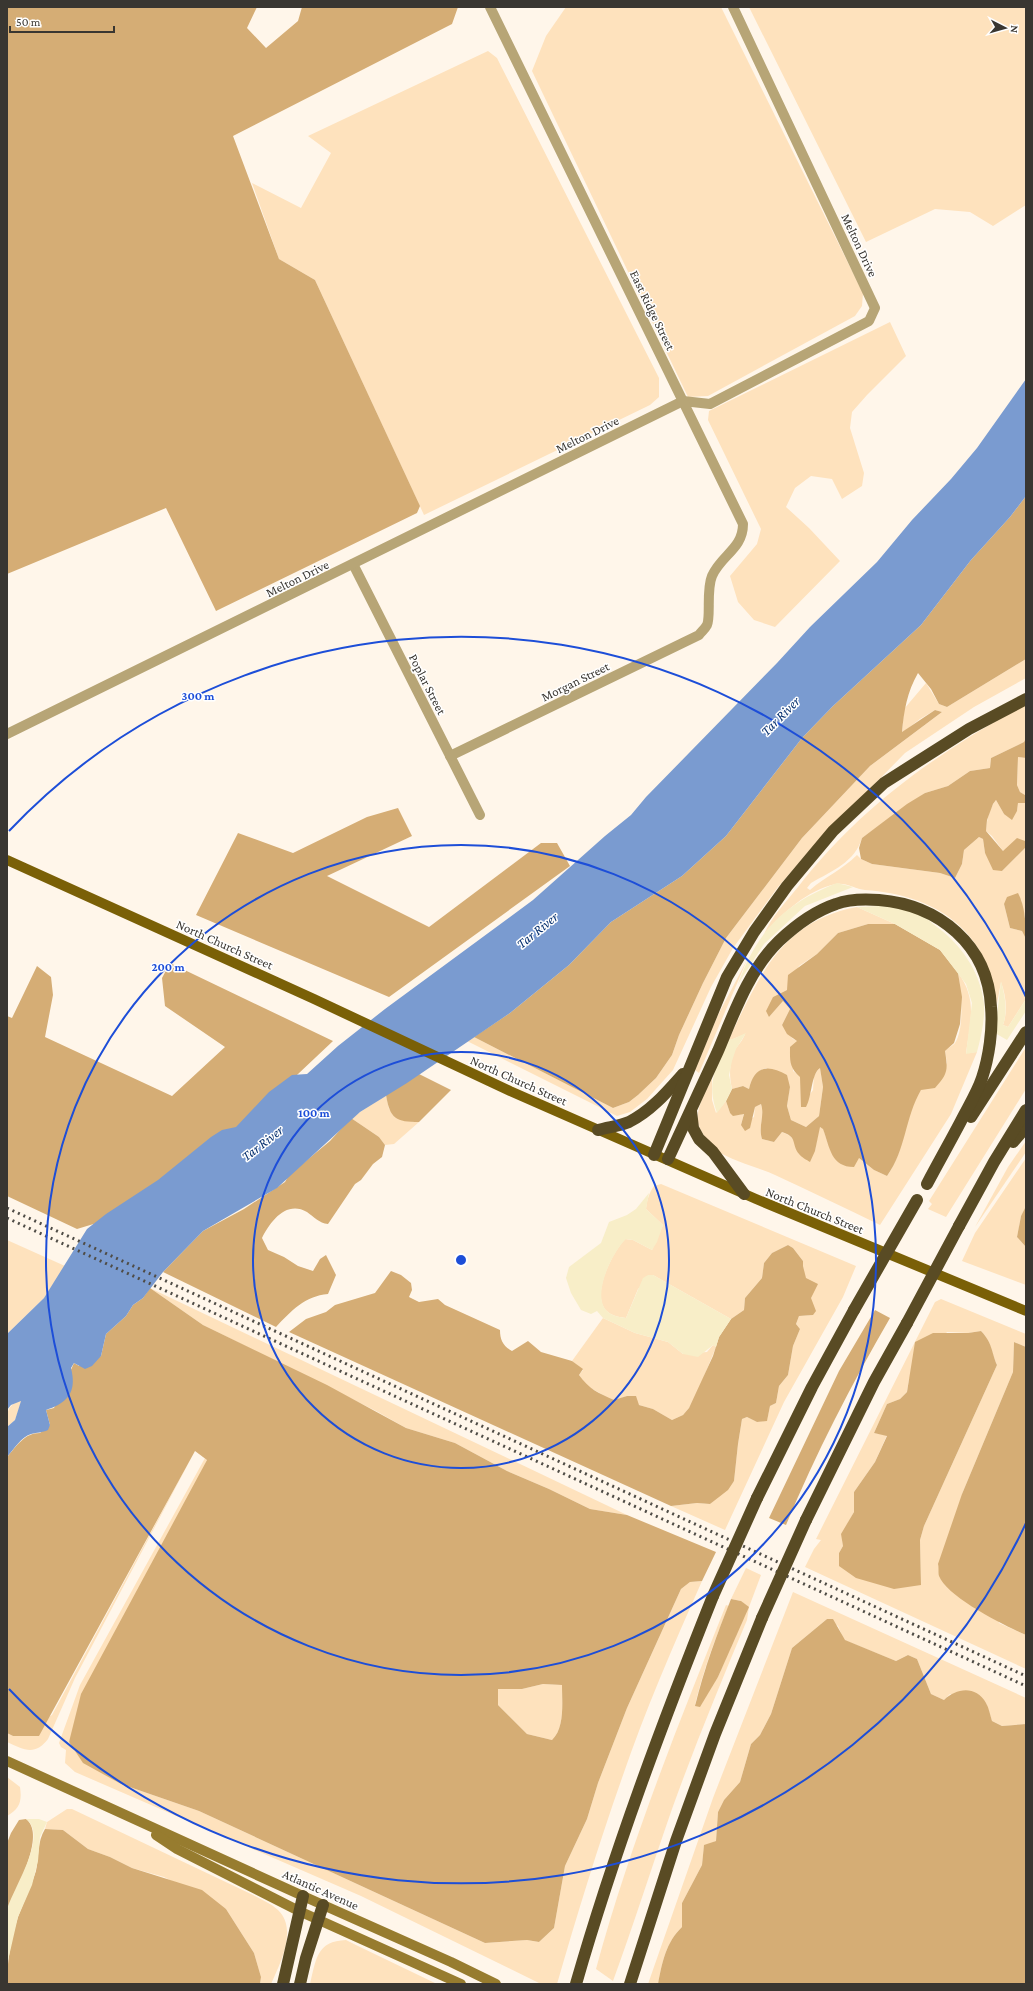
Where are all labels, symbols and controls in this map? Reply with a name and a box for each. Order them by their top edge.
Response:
scale bar [10,8,114,34]
north arrow [985,8,1025,48]
text: 50 m [16,15,41,29]
text: N [1009,25,1021,34]
street label: Melton Drive [838,211,881,280]
street label: East Ridge Street [627,268,679,353]
street label: Melton Drive [553,413,621,456]
street label: Melton Drive [263,557,331,600]
street label: Poplar Street [406,651,450,718]
street label: Morgan Street [539,658,612,704]
text: 300 m [182,689,215,703]
water label: Tar River [757,692,804,739]
water label: Tar River [513,908,562,951]
street label: North Church Street [174,916,276,973]
text: 200 m [151,960,185,974]
street label: North Church Street [468,1052,570,1109]
text: 100 m [298,1106,331,1120]
water label: Tar River [238,1121,287,1164]
street label: North Church Street [764,1184,867,1237]
centre of rings [454,1253,468,1267]
street label: Atlantic Avenue [280,1866,361,1913]

